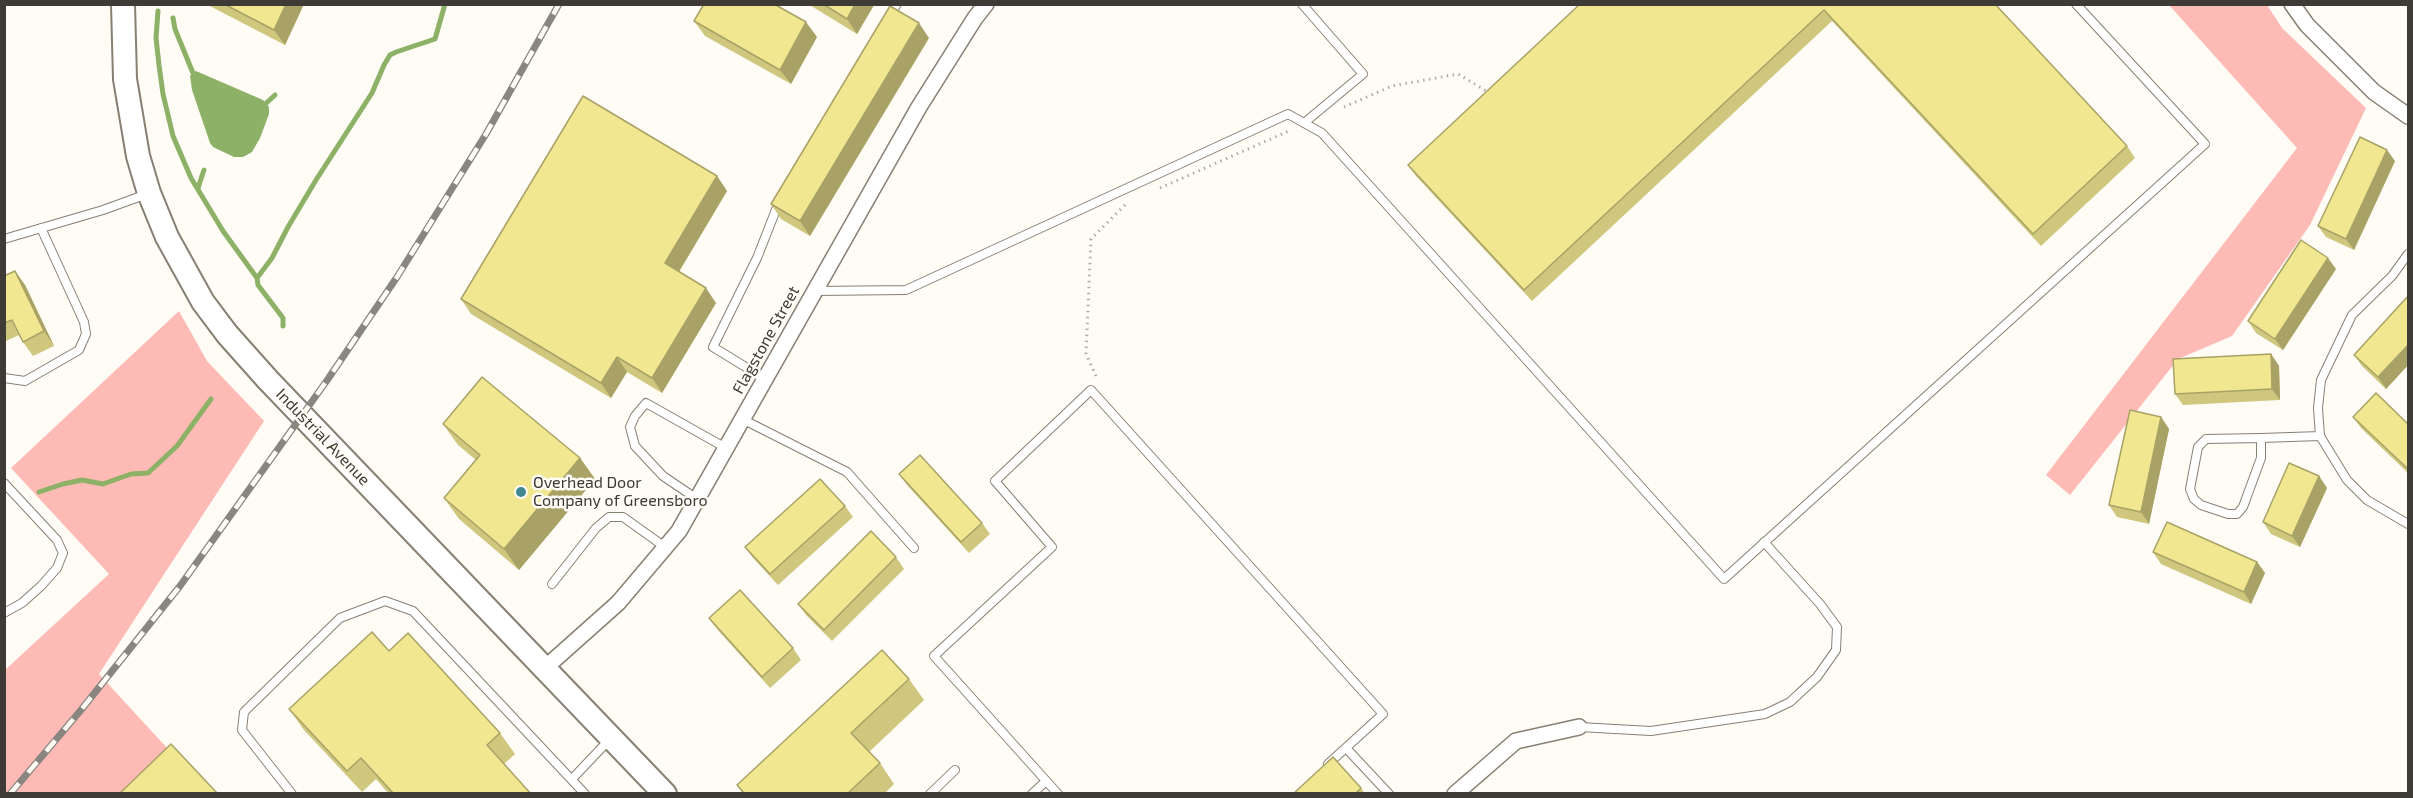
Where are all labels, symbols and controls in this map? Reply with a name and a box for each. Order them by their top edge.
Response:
street label: Flagstone Street [728,283,804,397]
street label: Industrial Avenue [272,385,374,489]
place label: Overhead Door Company of Greensboro [533,473,708,511]
marker: Overhead Door Company of Greensboro [514,485,528,499]

